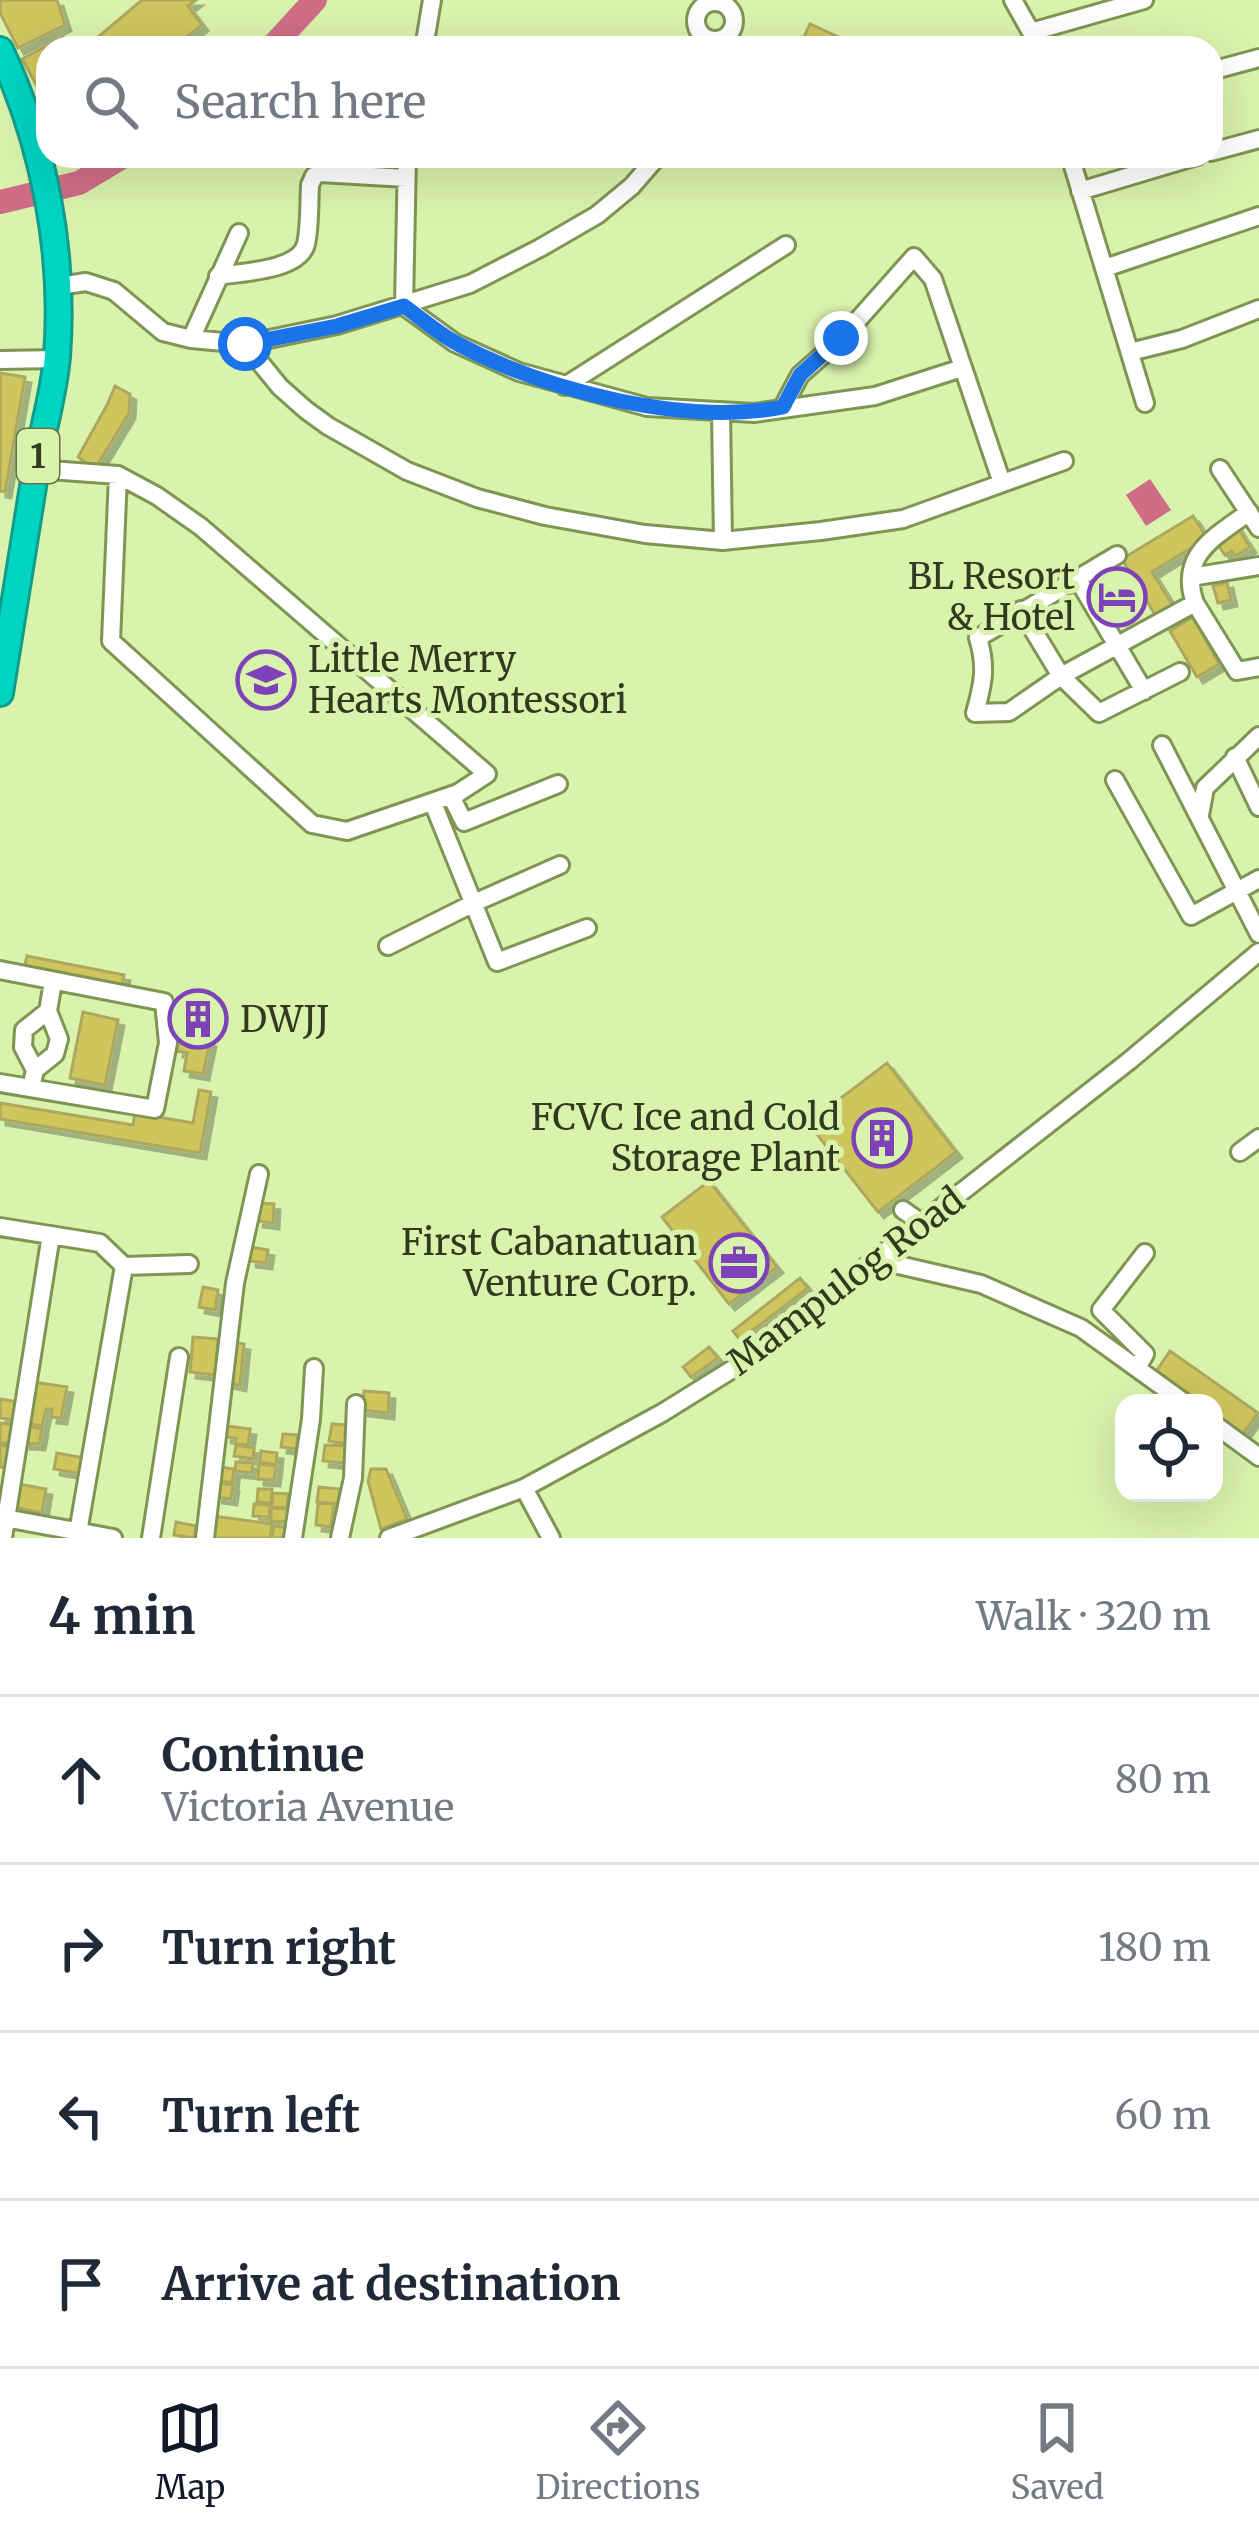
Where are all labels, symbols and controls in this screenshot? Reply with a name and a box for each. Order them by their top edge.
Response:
search box [36,36,1223,168]
icon: search [78,69,144,135]
text: Search here [174,74,426,130]
route end [814,311,868,365]
route start [218,317,272,371]
road number: 1 [17,429,59,483]
place label: BL Resort & Hotel [908,554,1075,640]
hotel icon: BL Resort & Hotel [1086,566,1148,628]
place label: Little Merry Hearts Montessori [308,637,627,723]
school or university icon: Little Merry Hearts Montessori [235,649,297,711]
building icon: DWJJ [167,988,229,1050]
place label: DWJJ [240,997,329,1042]
place label: FCVC Ice and Cold Storage Plant [531,1095,840,1181]
building icon: FCVC Ice and Cold Storage Plant [851,1107,913,1169]
street label: Mampulog Road [719,1177,973,1385]
place label: First Cabanatuan Venture Corp. [401,1220,697,1306]
office icon: First Cabanatuan Venture Corp. [708,1232,770,1294]
map controls [1115,1394,1223,1502]
button: locate [1115,1394,1223,1502]
text: 4 min [48,1584,196,1648]
text: Walk · 320 m [976,1592,1211,1641]
text: Continue [162,1727,364,1783]
icon: ahead [48,1747,114,1813]
text: 80 m [1115,1755,1211,1804]
text: Victoria Avenue [162,1783,454,1832]
icon: right [48,1915,114,1981]
text: Turn right [162,1920,396,1976]
text: 180 m [1098,1923,1211,1972]
icon: left [48,2083,114,2149]
text: Turn left [162,2088,360,2144]
text: 60 m [1114,2091,1211,2140]
icon: arrive [48,2251,114,2317]
text: Arrive at destination [162,2256,620,2312]
tab: Map [155,2395,225,2508]
tab: Directions [535,2395,700,2508]
tab: Saved [1010,2395,1104,2508]

